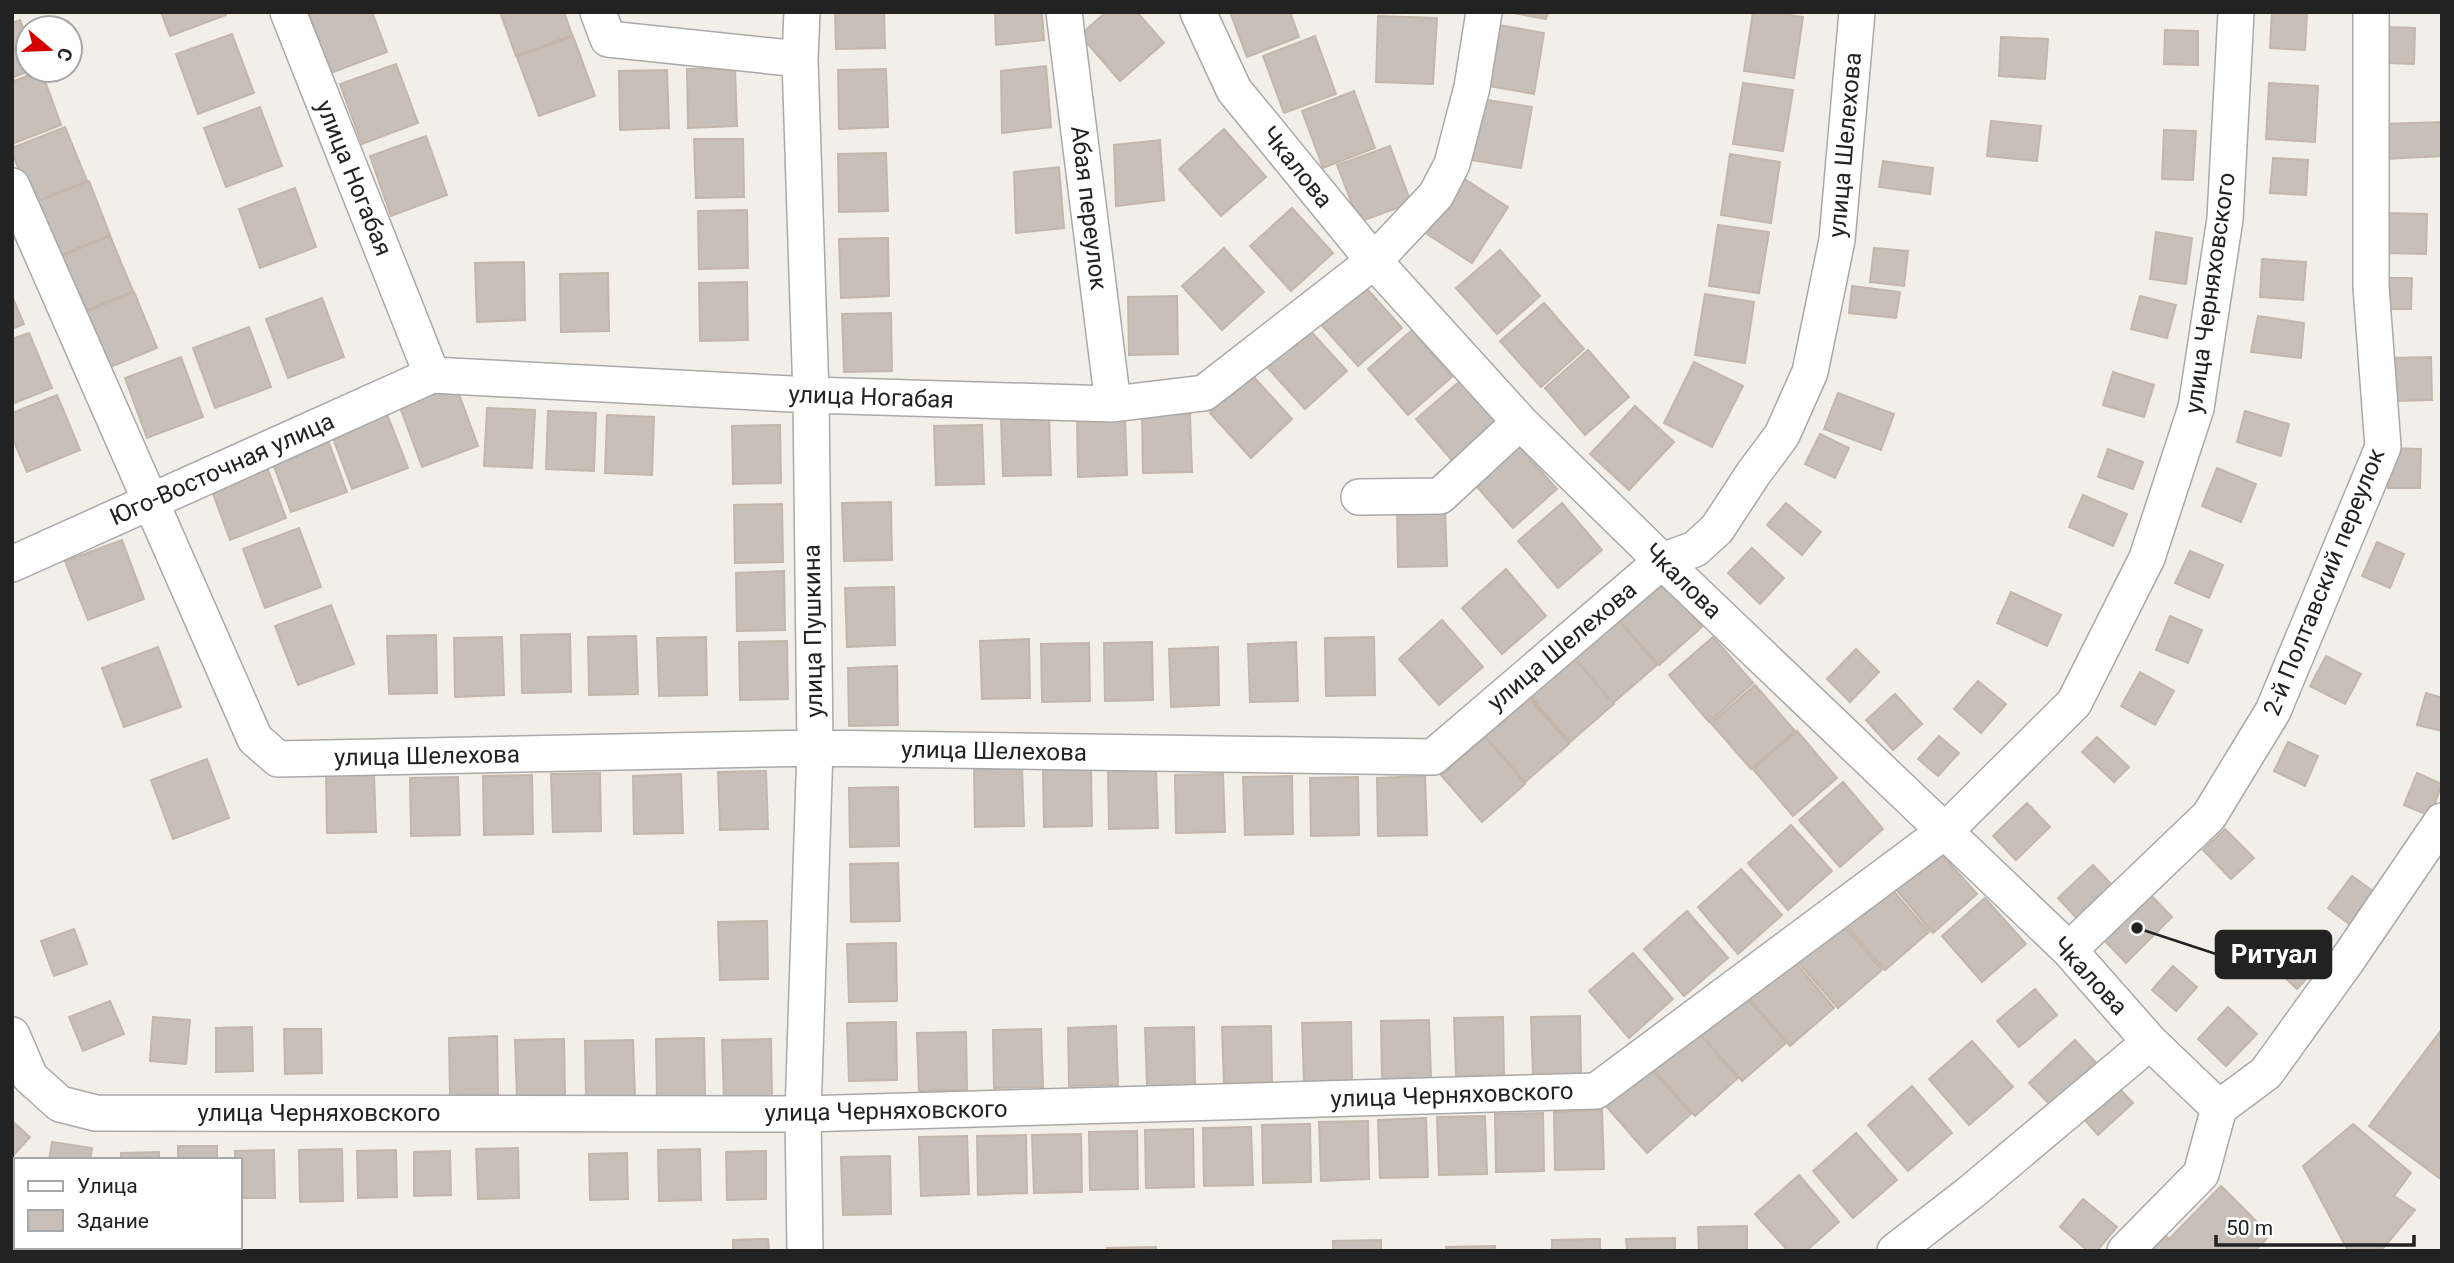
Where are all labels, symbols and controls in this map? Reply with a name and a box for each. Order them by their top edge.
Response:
north arrow [14,14,84,84]
text: С [52,45,77,64]
street label: улица Шелехова [1823,51,1867,239]
street label: улица Ногабая [310,96,398,260]
street label: Чкалова [1256,121,1338,213]
street label: Абая переулок [1065,124,1113,292]
street label: улица Черняховского [2179,171,2241,415]
street label: улица Ногабая [788,380,954,414]
street label: Юго-Восточная улица [106,407,338,531]
street label: 2-й Полтавский переулок [2257,444,2391,720]
street label: Чкалова [1638,537,1728,625]
street label: улица Пушкина [797,544,829,718]
street label: улица Шелехова [1482,576,1642,716]
street label: улица Шелехова [901,735,1087,767]
street label: улица Шелехова [334,740,520,772]
street label: Чкалова [2047,931,2133,1021]
callout: Ритуал [2216,931,2331,978]
text: Ритуал [2231,939,2317,969]
street label: улица Черняховского [1330,1077,1574,1113]
street label: улица Черняховского [764,1095,1008,1127]
street label: улица Черняховского [197,1099,441,1127]
legend [14,1158,242,1249]
text: Улица [77,1174,138,1198]
scale bar [2216,1204,2414,1248]
text: Здание [77,1209,149,1233]
text: 50 m [2226,1216,2273,1240]

